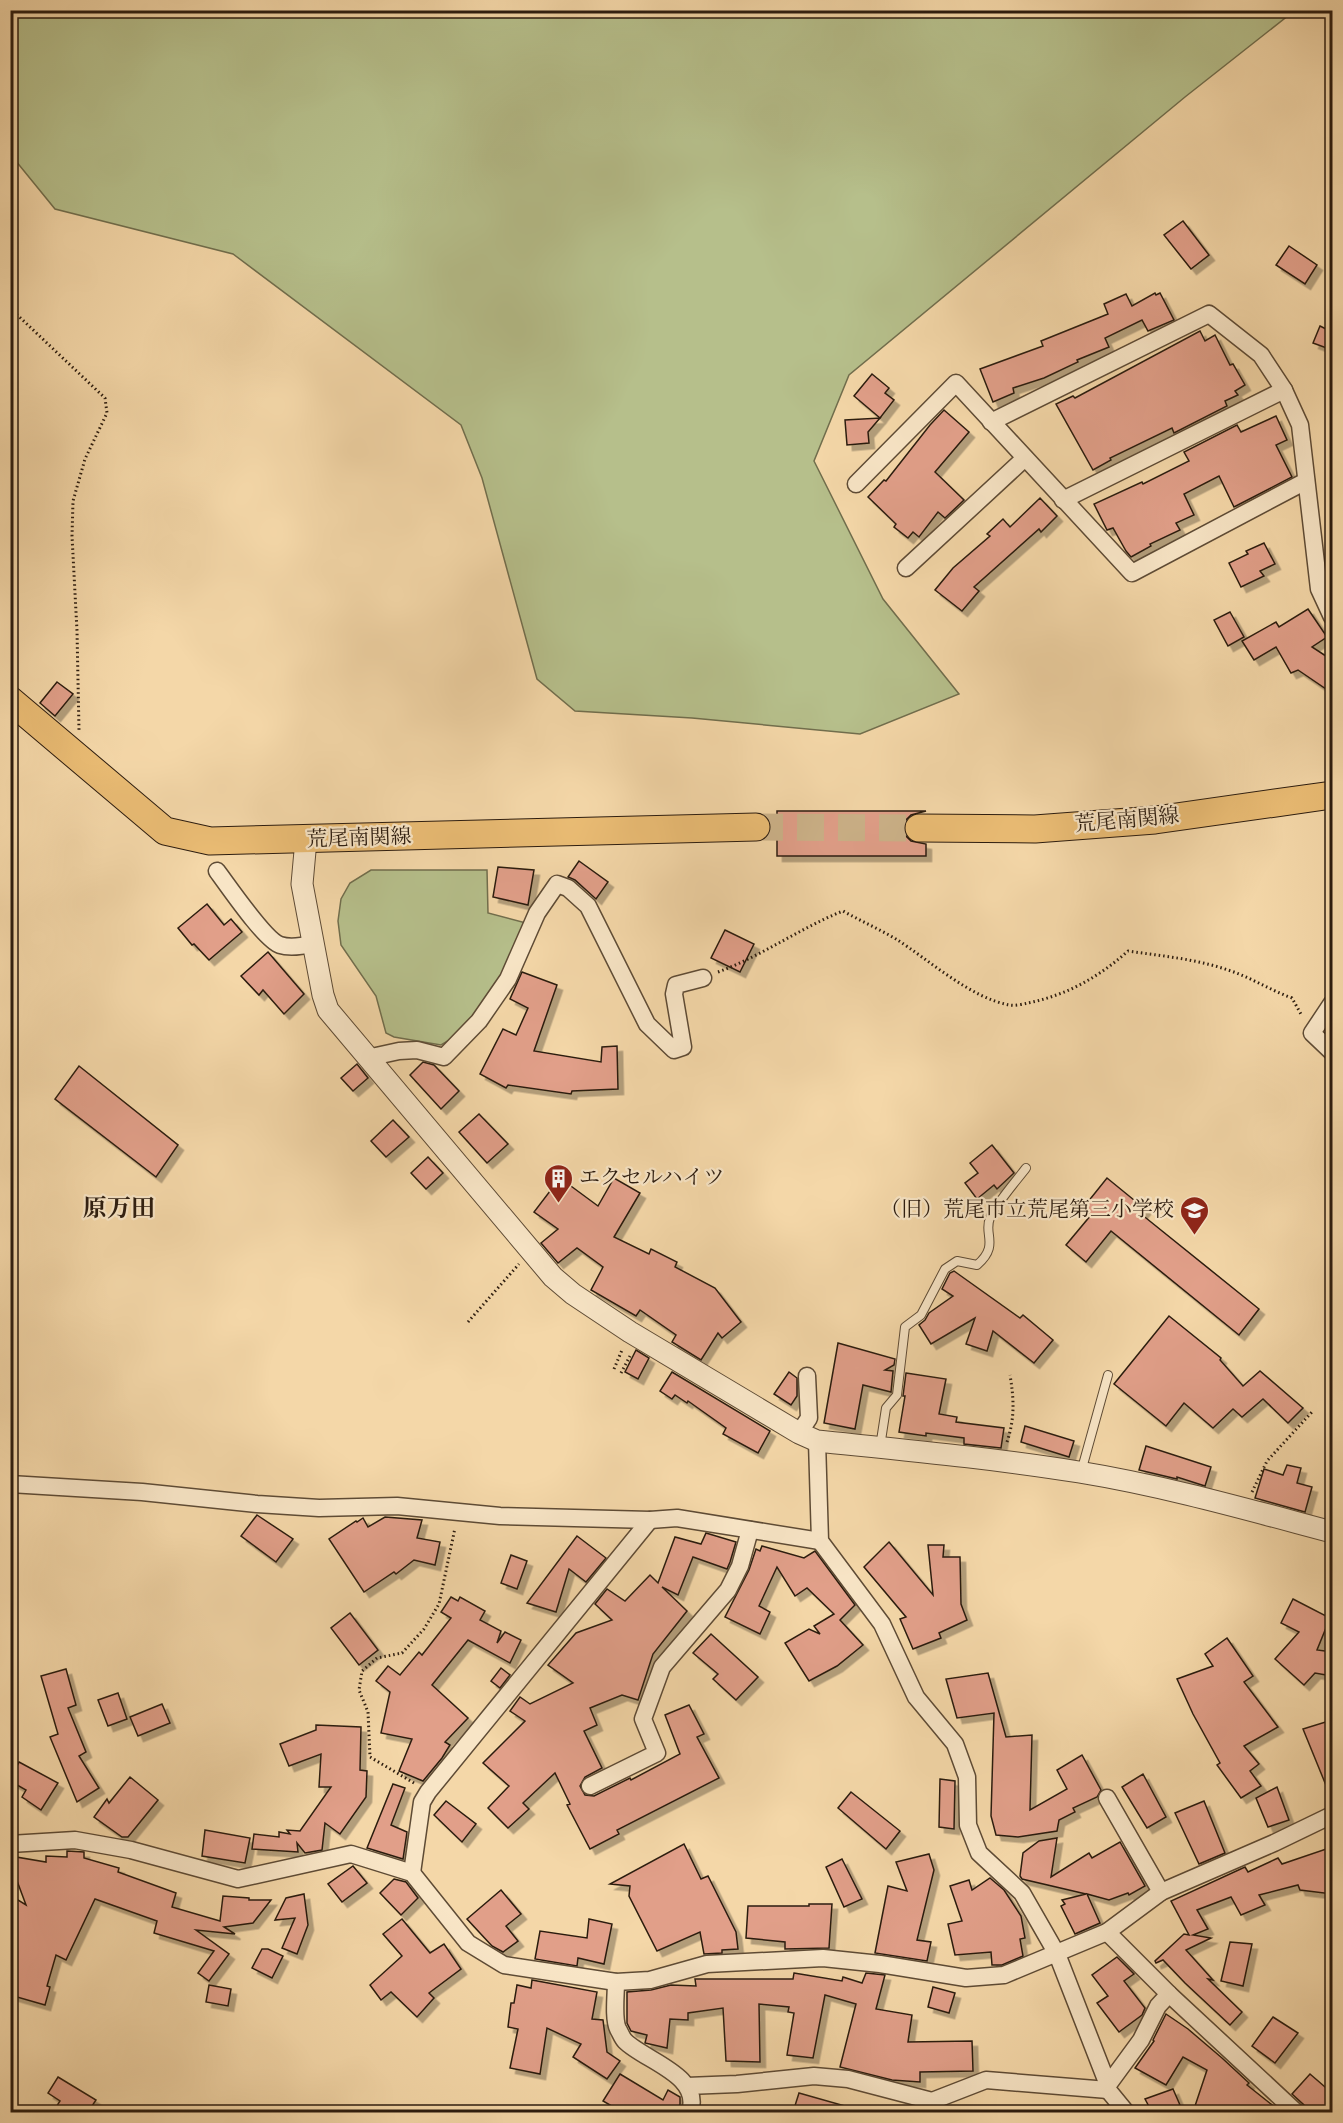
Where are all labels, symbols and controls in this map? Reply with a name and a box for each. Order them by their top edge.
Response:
street label: 荒尾南関線 [1074,804,1180,836]
street label: 荒尾南関線 [306,825,412,851]
building icon: エクセルハイツ [542,1162,574,1204]
place label: エクセルハイツ [579,1167,725,1189]
school or university icon: （旧）荒尾市立荒尾第三小学校 [1179,1194,1211,1236]
district label: 原万田 [83,1195,155,1222]
place label: （旧）荒尾市立荒尾第三小学校 [880,1198,1174,1221]

